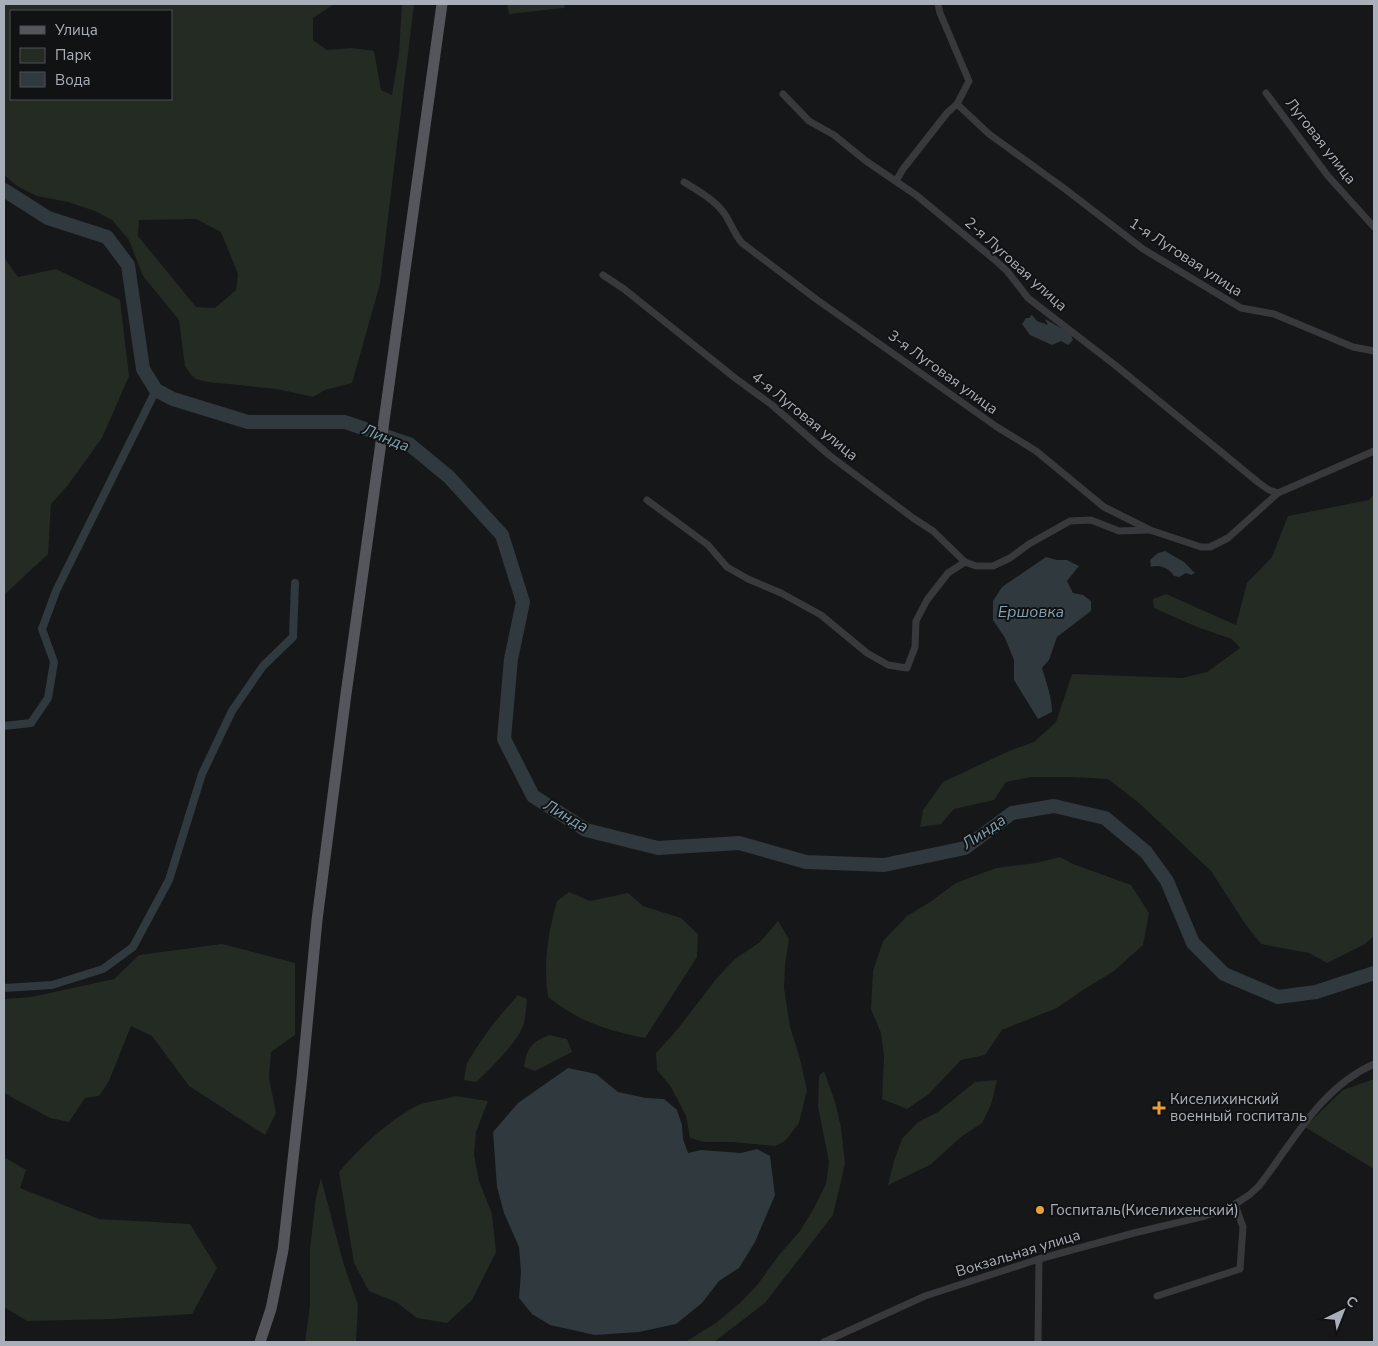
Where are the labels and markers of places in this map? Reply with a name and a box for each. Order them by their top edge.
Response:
place label: Киселихинский военный госпиталь [1170,1089,1307,1126]
marker: Киселихинский военный госпиталь [1152,1101,1166,1115]
place label: Госпиталь(Киселихенский) [1050,1200,1239,1220]
marker: Госпиталь(Киселихенский) [1034,1204,1046,1216]

